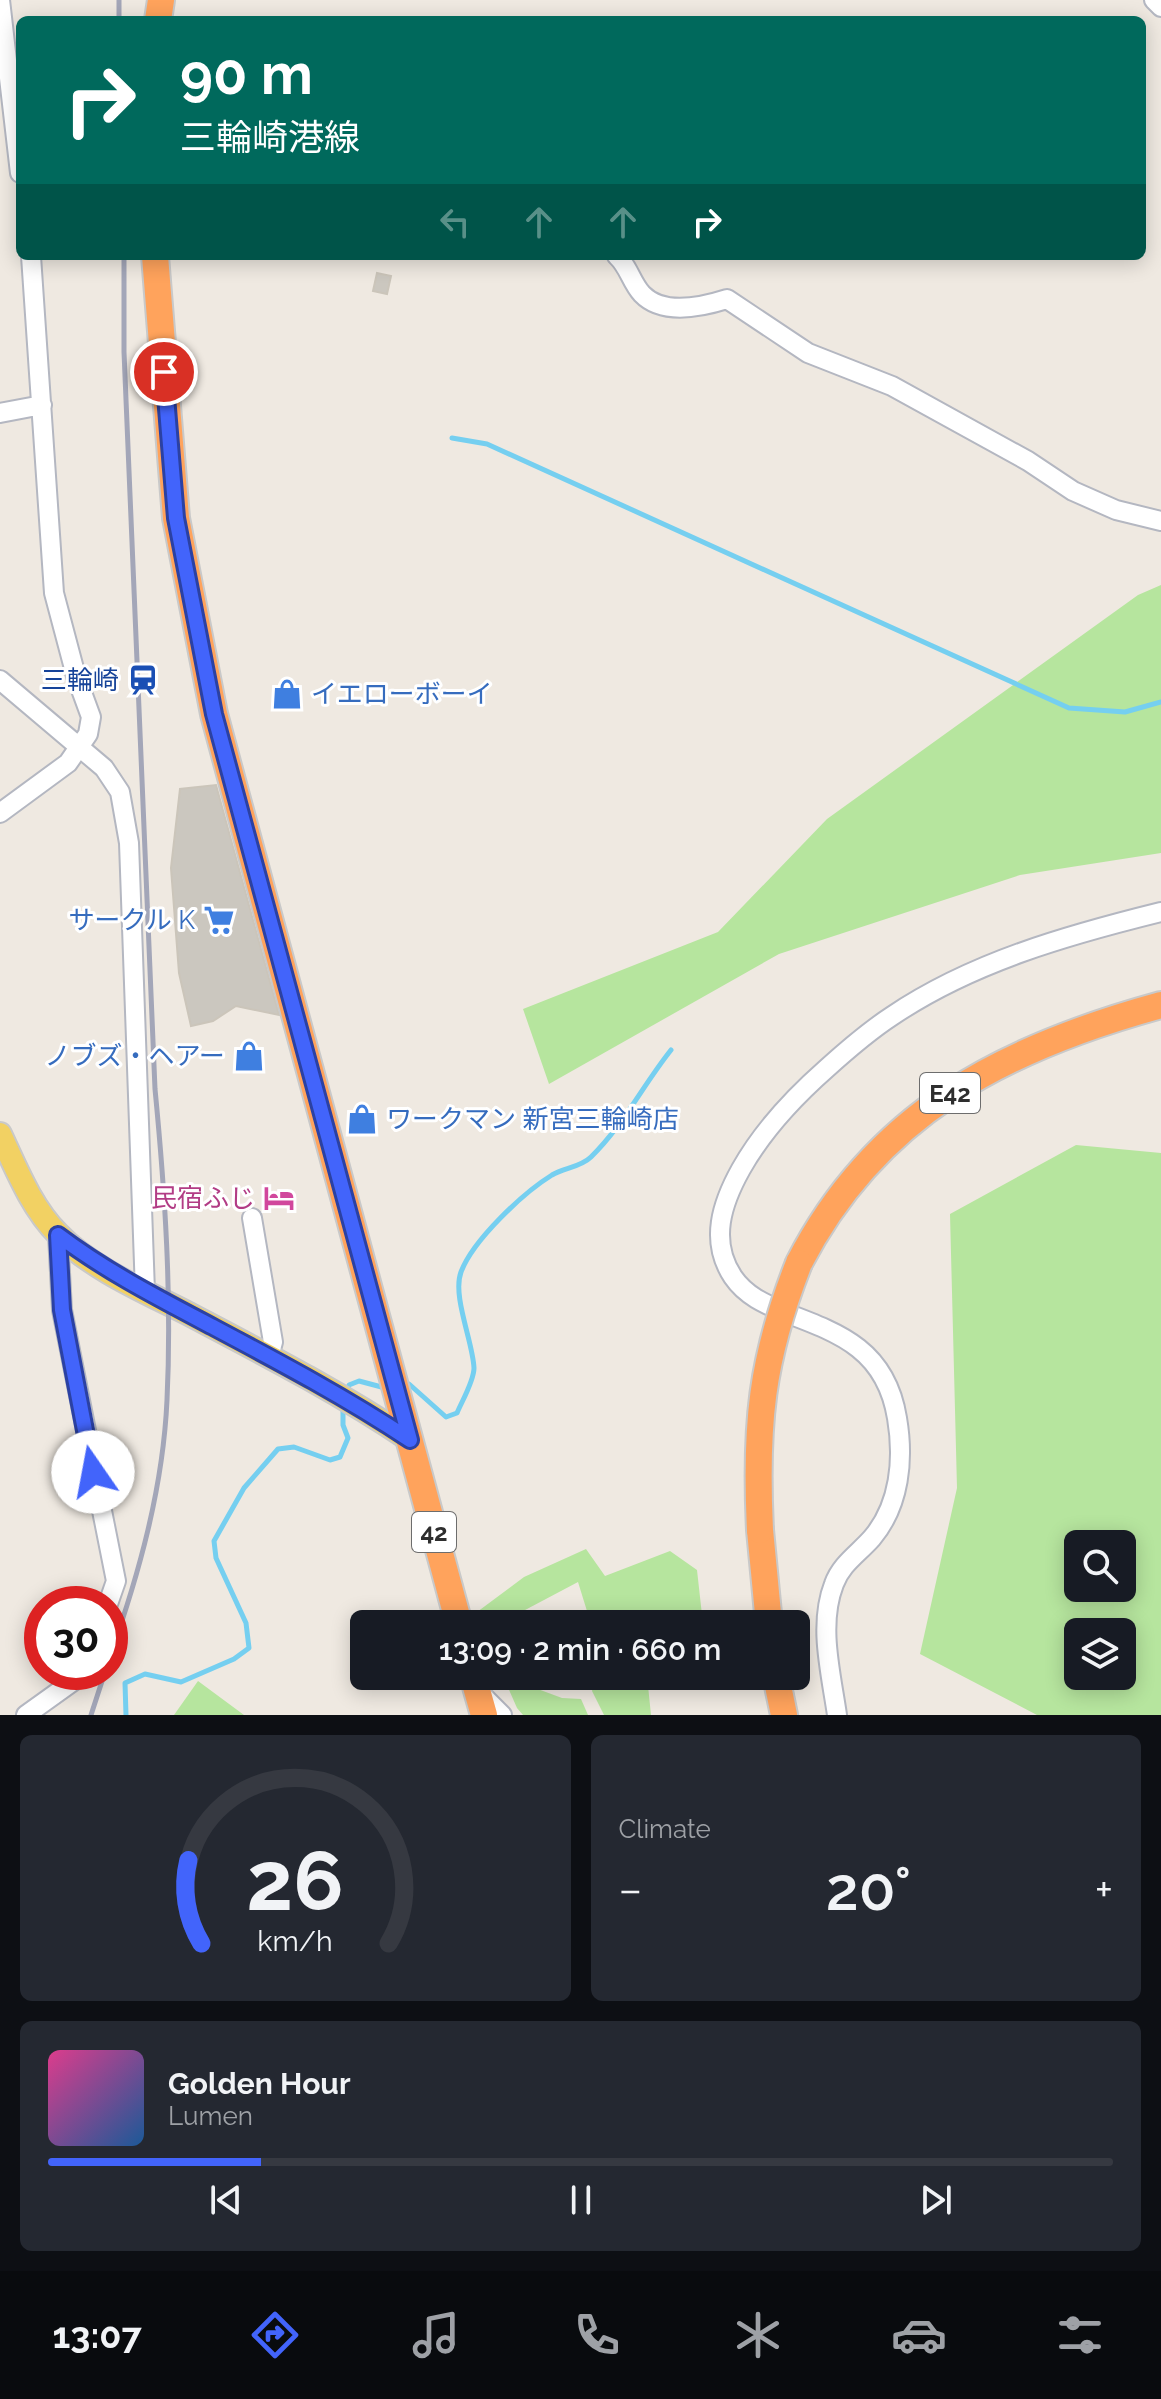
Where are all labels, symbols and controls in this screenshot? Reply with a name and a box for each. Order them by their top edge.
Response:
text: 90 m [180,41,313,107]
icon: right [48,48,152,152]
text: 三輪崎港線 [180,116,360,158]
icon: left [433,200,477,244]
icon: ahead [517,200,561,244]
icon: ahead [601,200,645,244]
icon: right [685,200,729,244]
pin [130,338,198,406]
icon: arrive [142,350,186,394]
station icon: 三輪崎 [126,663,160,697]
place label: 三輪崎 [41,665,119,695]
shop icon: イエローボーイ [270,677,304,711]
place label: イエローボーイ [311,679,493,709]
supermarket icon: サークル K [202,903,236,937]
place label: サークル K [68,905,195,935]
shop icon: ノブズ・ヘアー [232,1039,266,1073]
place label: ノブズ・ヘアー [45,1041,225,1071]
road number: E42 [920,1073,980,1113]
shop icon: ワークマン 新宮三輪崎店 [345,1102,379,1136]
place label: ワークマン 新宮三輪崎店 [386,1104,679,1134]
hotel icon: 民宿ふじ [262,1181,296,1215]
place label: 民宿ふじ [151,1183,255,1213]
position arrow [51,1430,135,1514]
road number: 42 [412,1512,456,1552]
map controls [1064,1530,1136,1690]
button: search [1064,1530,1136,1602]
speed limit sign: 30 [24,1586,128,1690]
button: layers [1064,1618,1136,1690]
text: 13:09 · 2 min · 660 m [439,1632,721,1667]
text: Climate [619,1814,711,1844]
text: 26 [247,1832,344,1929]
text: 20° [826,1854,911,1924]
text: − [619,1864,642,1915]
text: + [1095,1864,1113,1915]
text: km/h [258,1924,333,1958]
text: Golden Hour [168,2066,351,2101]
text: Lumen [168,2101,253,2131]
icon: previous [204,2178,248,2222]
icon: pause [559,2178,603,2222]
icon: next [914,2178,958,2222]
icon: directions [247,2307,303,2363]
icon: music [408,2307,464,2363]
icon: phone [569,2307,625,2363]
icon: climate [730,2307,786,2363]
icon: car [891,2307,947,2363]
icon: filters [1052,2307,1108,2363]
text: 13:07 [53,2314,142,2356]

